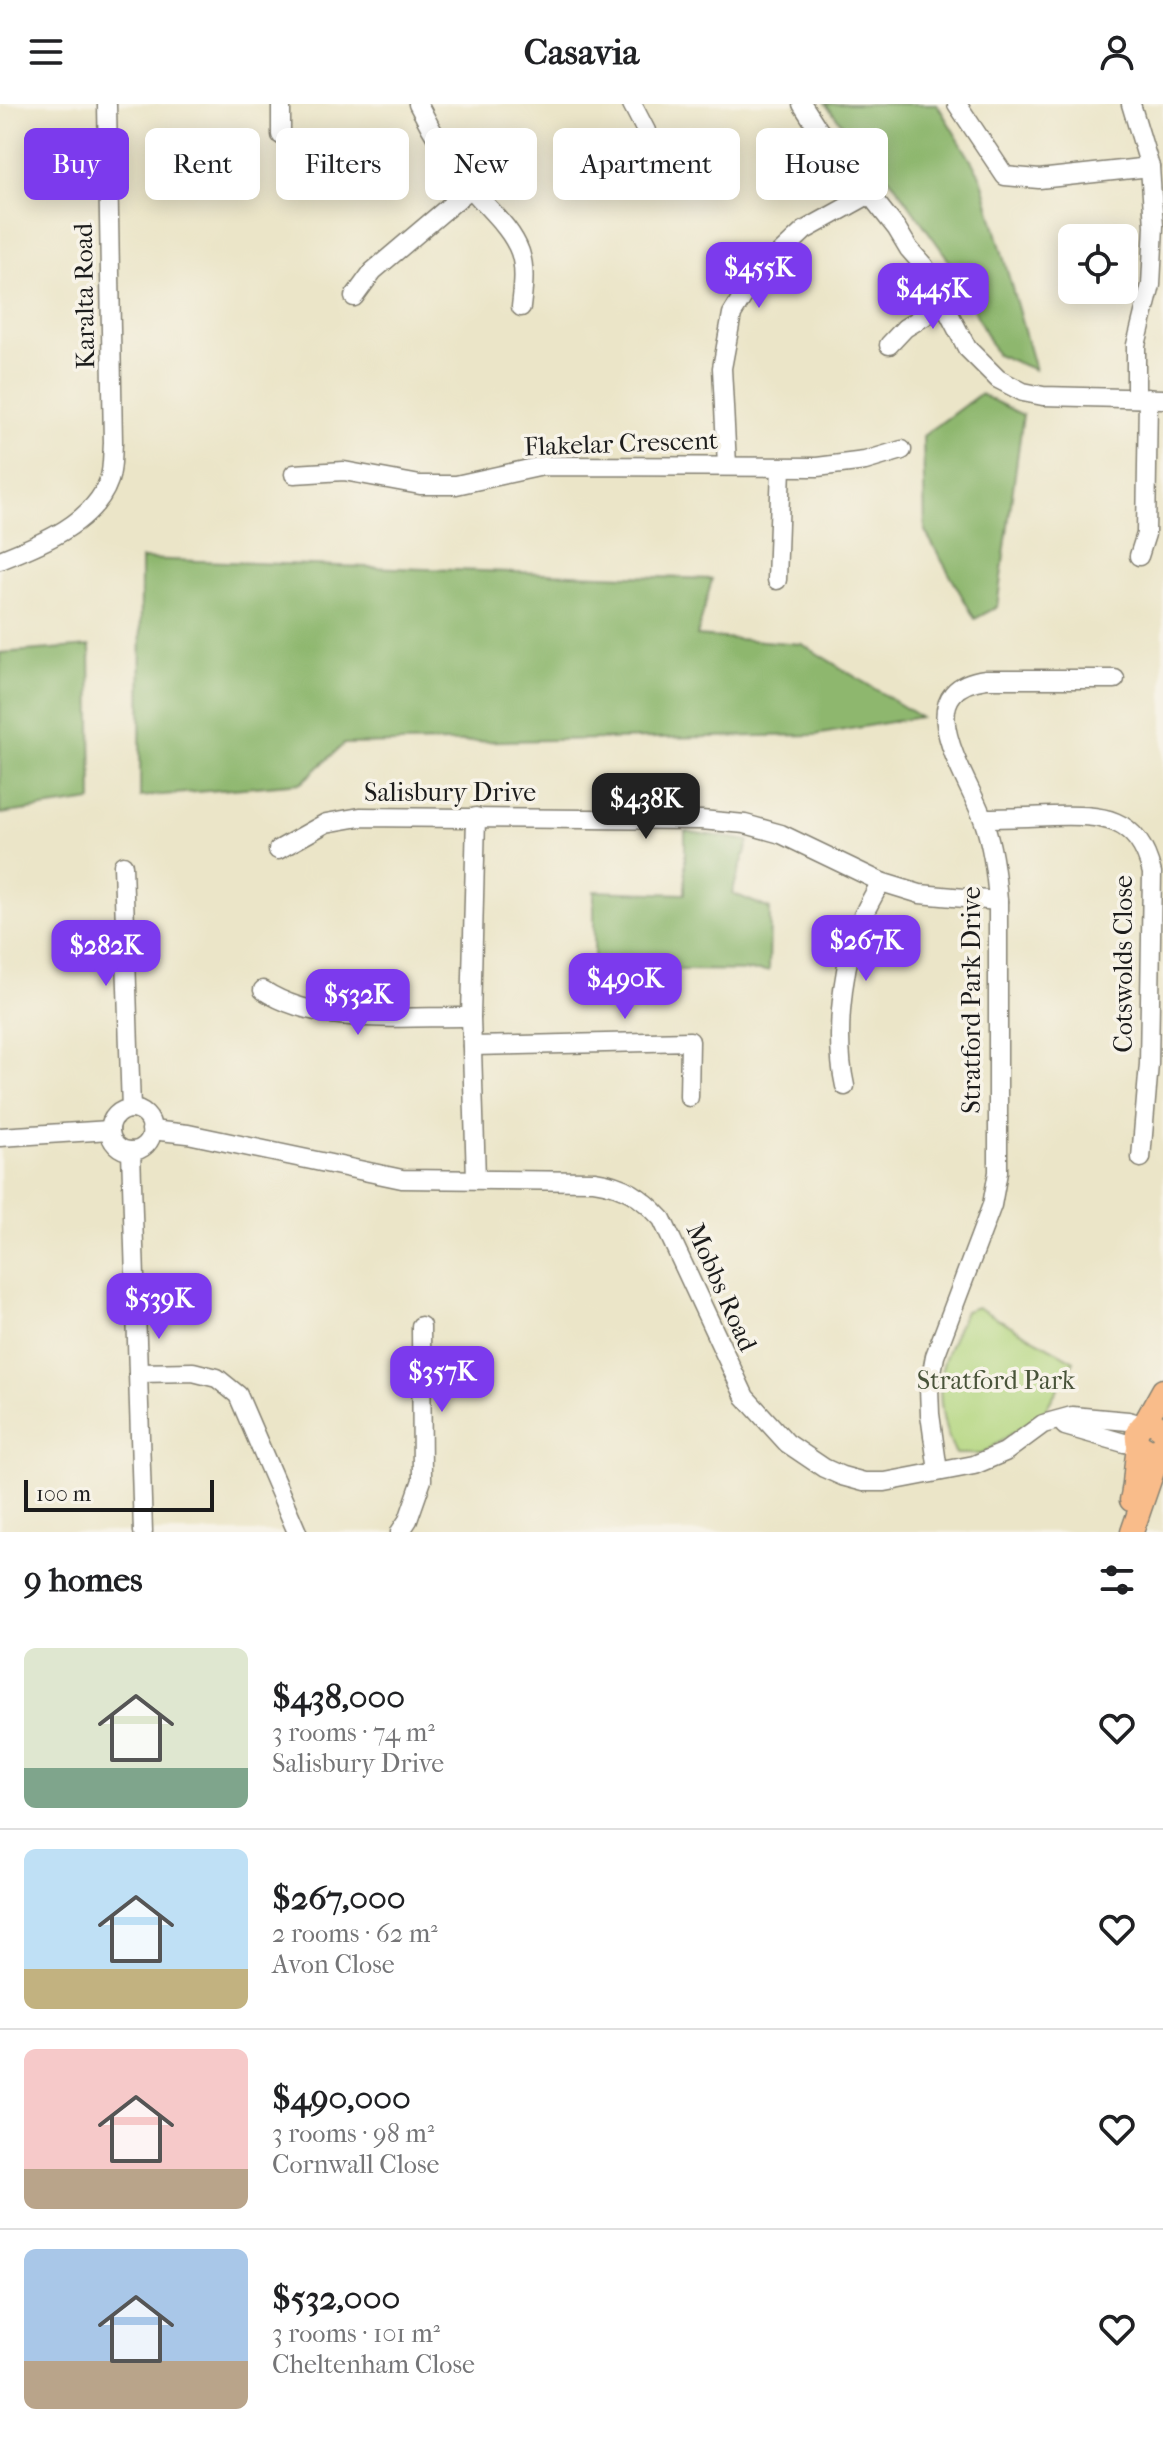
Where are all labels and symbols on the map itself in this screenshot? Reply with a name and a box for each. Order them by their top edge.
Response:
street label: Karalta Road [68,222,101,369]
pin: $455K [703,242,815,310]
pin: $445K [877,263,989,331]
street label: Flakelar Crescent [523,425,719,462]
pin: $438K [590,773,702,841]
street label: Salisbury Drive [364,777,536,808]
street label: Cotswolds Close [1108,875,1139,1053]
street label: Stratford Park Drive [956,886,987,1114]
pin: $267K [810,915,922,983]
pin: $282K [50,920,162,988]
pin: $490K [569,953,681,1021]
pin: $532K [302,969,414,1037]
street label: Mobbs Road [680,1218,764,1357]
pin: $539K [103,1273,215,1341]
pin: $357K [386,1346,498,1414]
park label: Stratford Park [917,1365,1076,1396]
scale bar [24,1476,214,1512]

